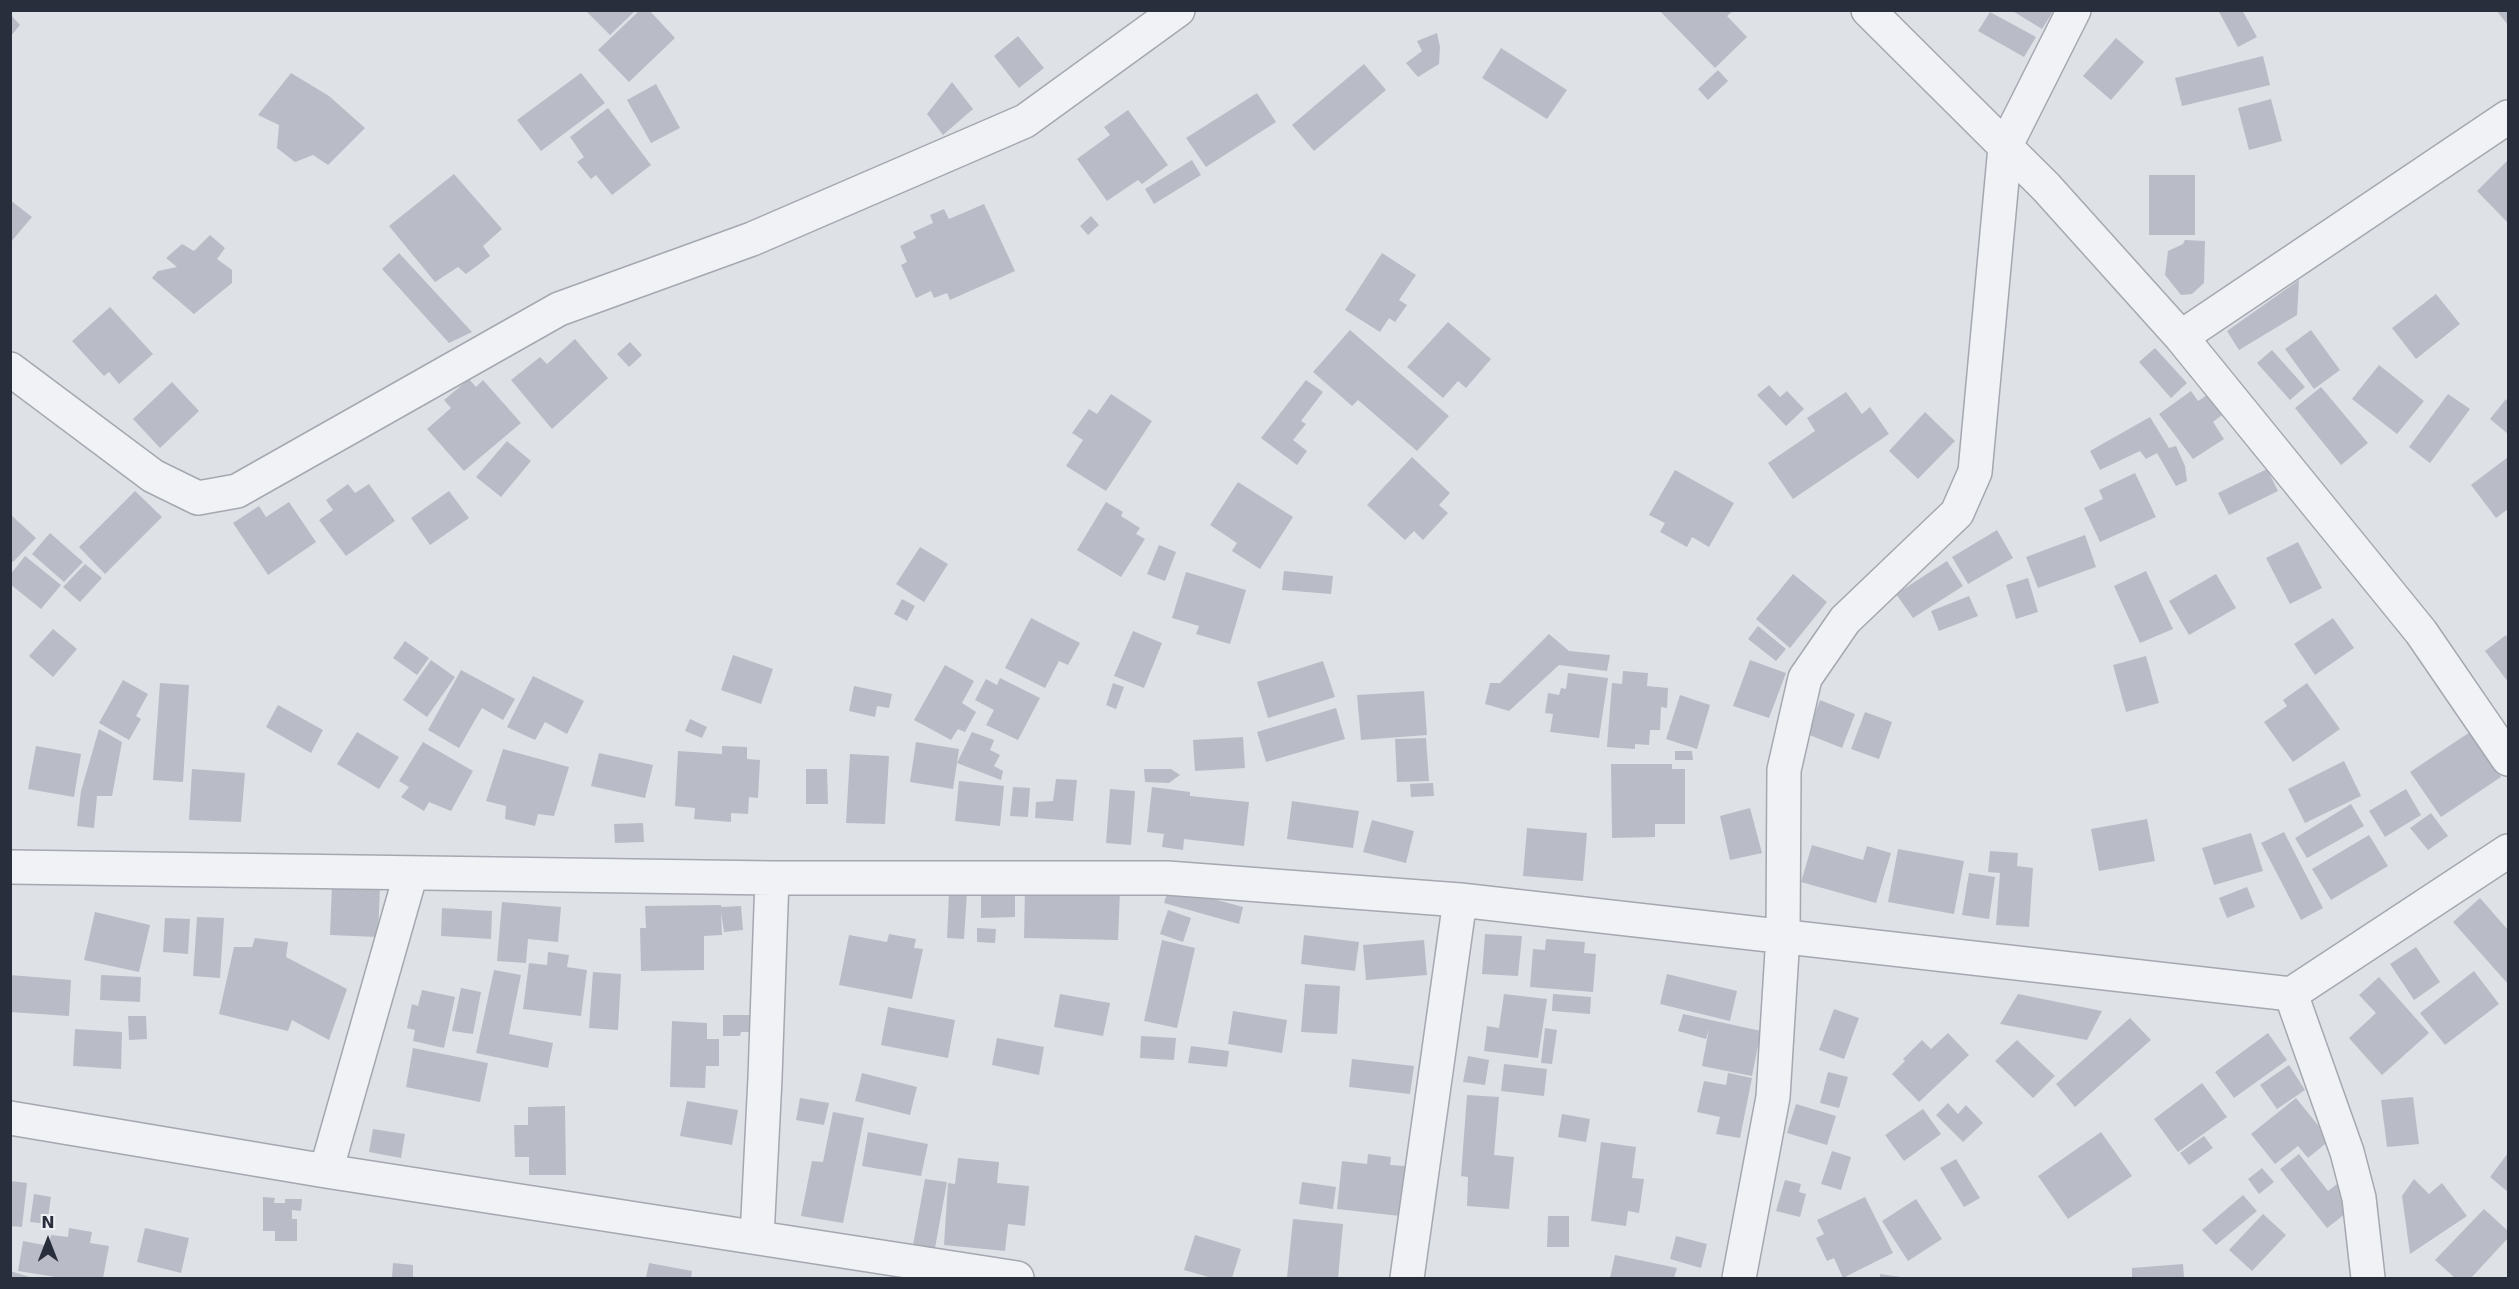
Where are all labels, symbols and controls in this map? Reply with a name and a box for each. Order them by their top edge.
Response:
north arrow [18,1211,78,1271]
text: N [41,1213,55,1232]

